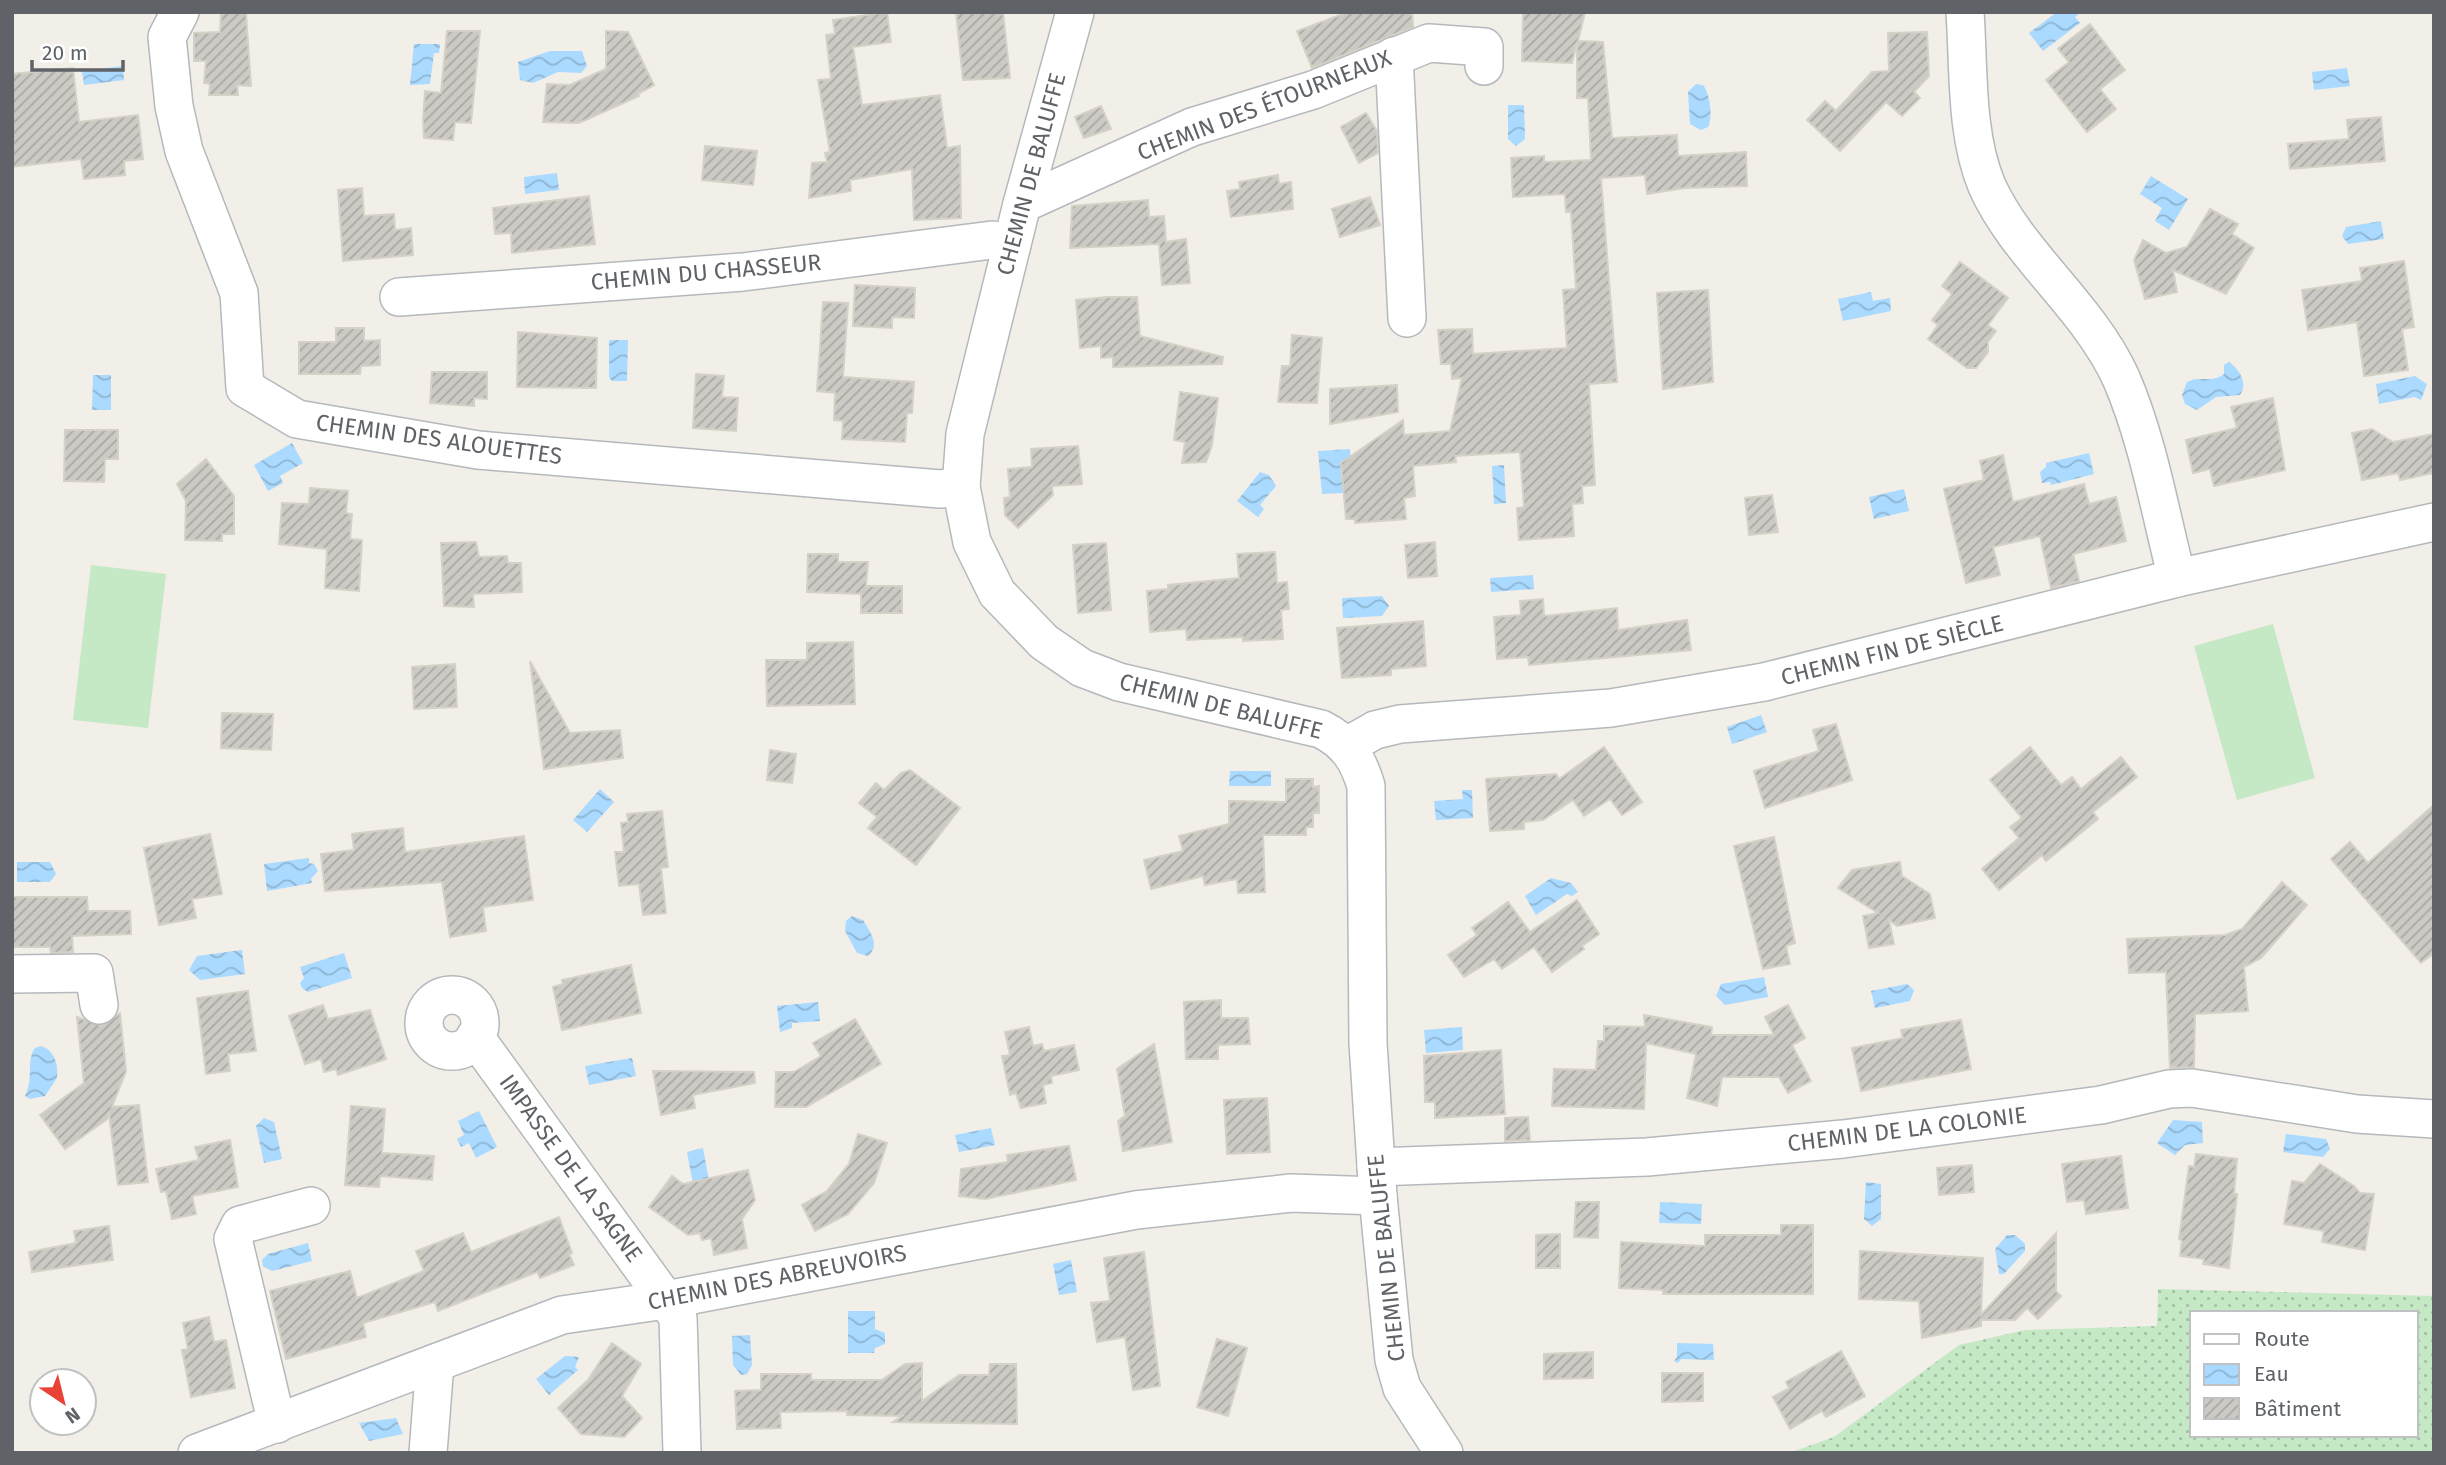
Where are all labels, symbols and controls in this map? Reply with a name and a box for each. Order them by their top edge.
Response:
scale bar [32,28,122,72]
text: 20 m [42,40,88,66]
street label: CHEMIN DES ÉTOURNEAUX [1133,42,1395,166]
street label: CHEMIN DE BALUFFE [990,70,1072,278]
street label: CHEMIN DU CHASSEUR [590,248,823,296]
street label: CHEMIN DES ALOUETTES [314,408,564,470]
street label: CHEMIN FIN DE SIÈCLE [1778,608,2006,691]
street label: CHEMIN DE BALUFFE [1116,667,1326,745]
street label: IMPASSE DE LA SAGNE [494,1069,648,1267]
street label: CHEMIN DE LA COLONIE [1786,1100,2028,1158]
street label: CHEMIN DE BALUFFE [1361,1153,1411,1363]
street label: CHEMIN DES ABREUVOIRS [645,1238,909,1316]
legend [2190,1311,2418,1437]
text: Route [2254,1326,2310,1352]
text: Eau [2254,1361,2289,1387]
north arrow [28,1367,98,1437]
text: Bâtiment [2254,1396,2341,1422]
text: N [61,1402,84,1429]

